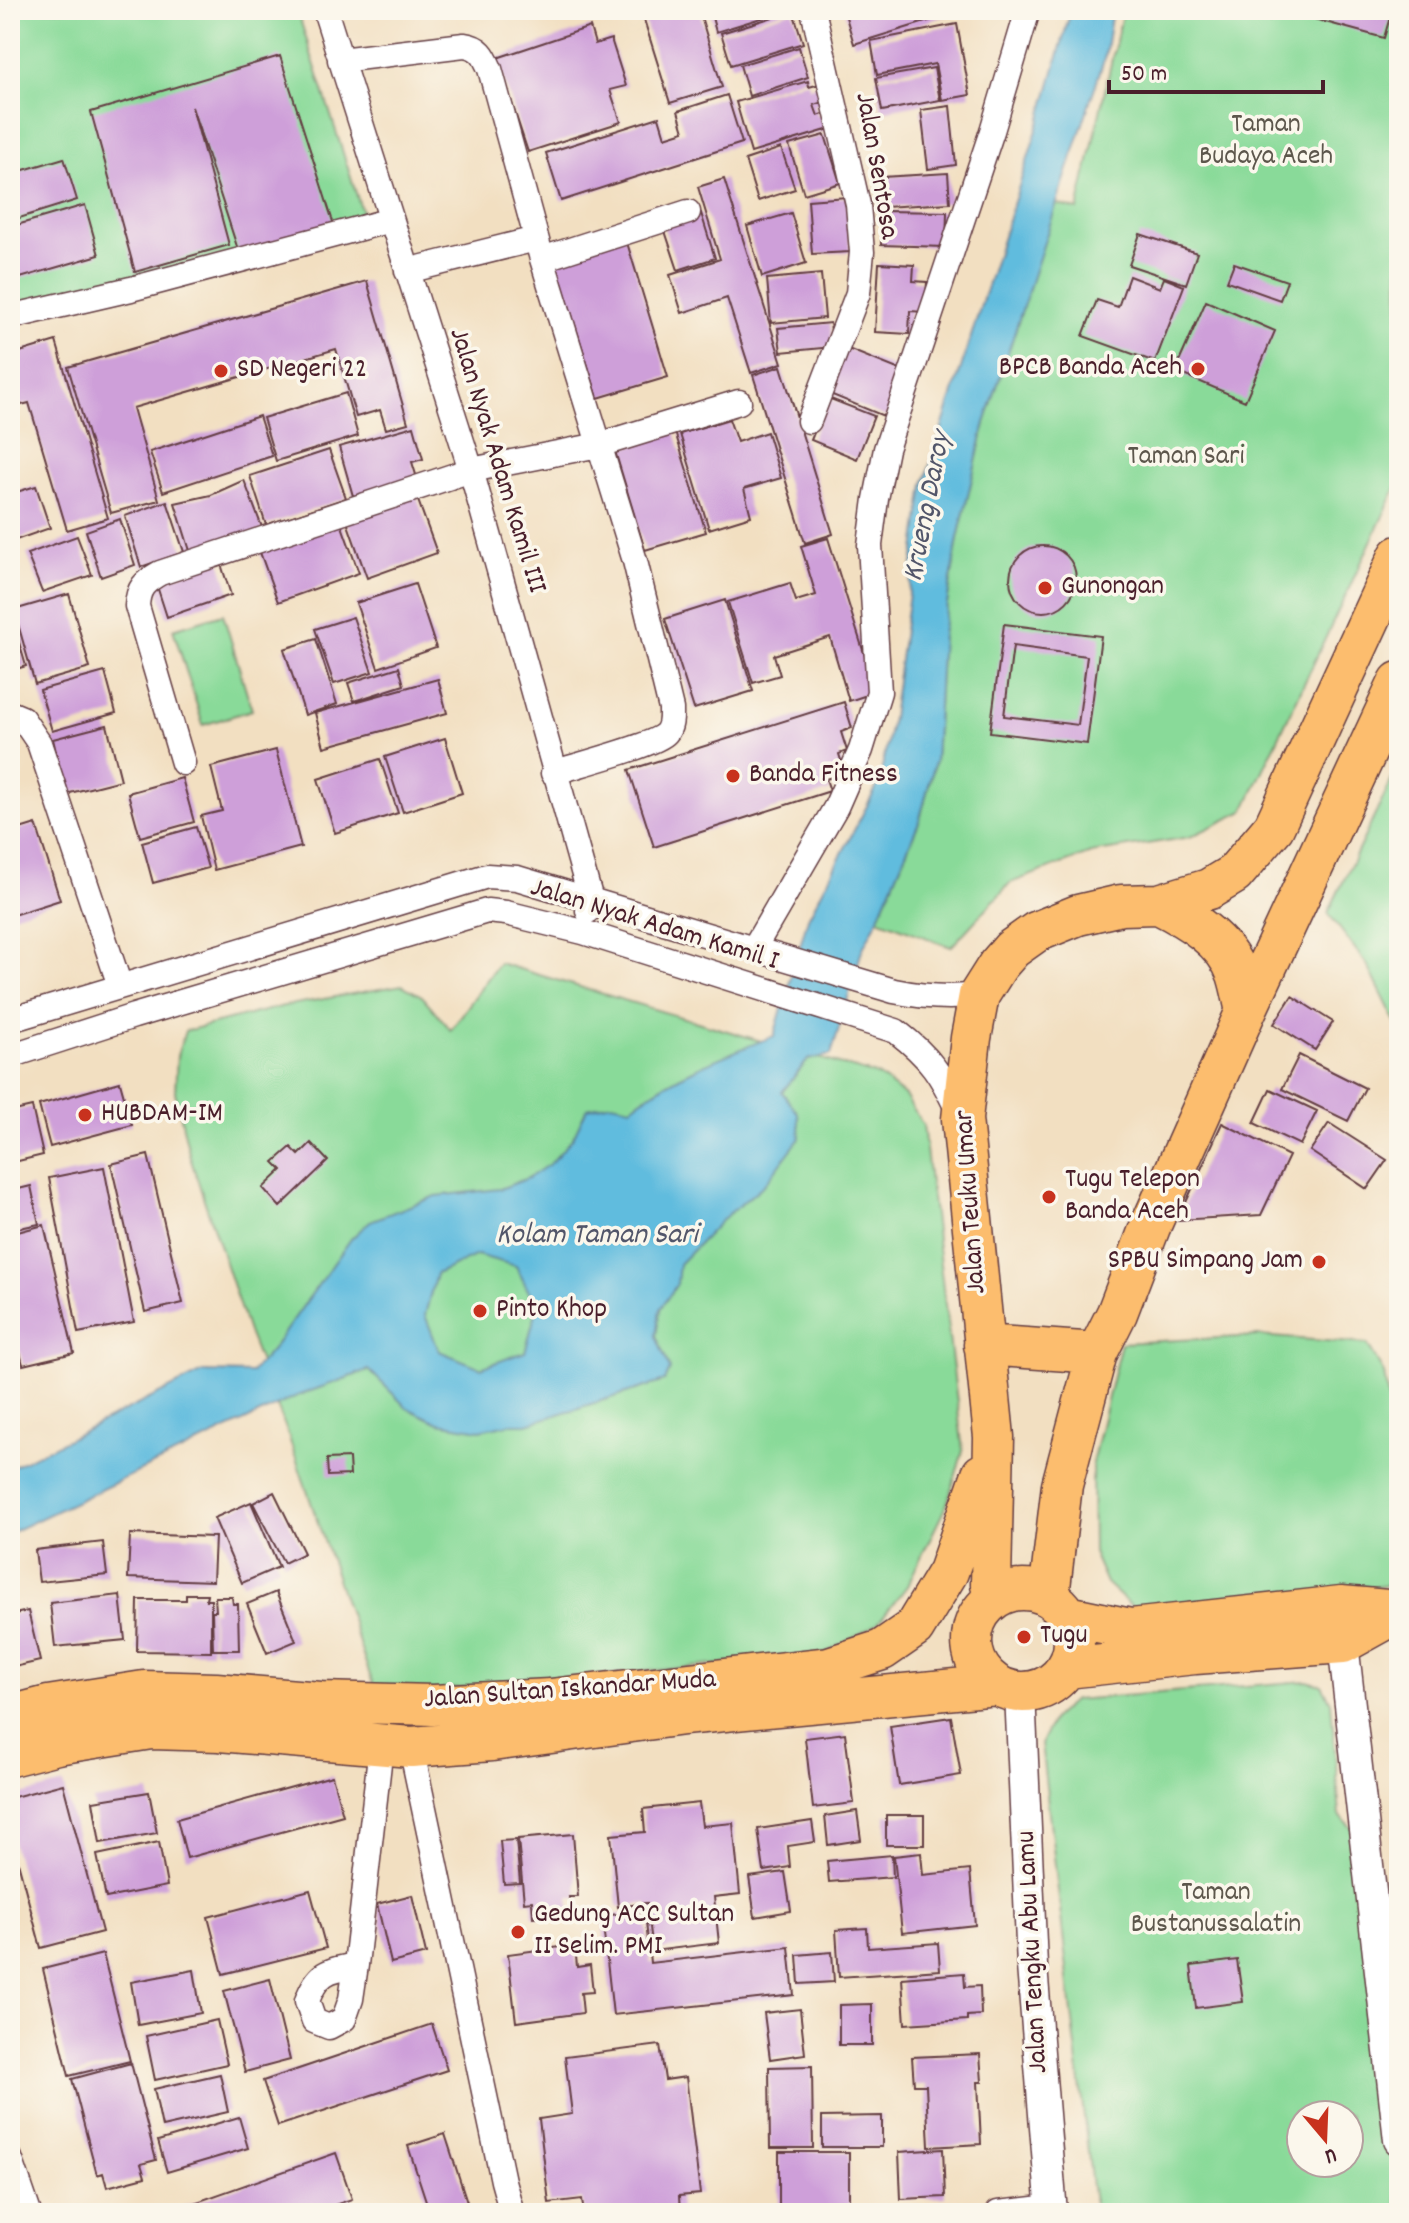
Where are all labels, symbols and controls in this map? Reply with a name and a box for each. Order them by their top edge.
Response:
scale bar [1109,44,1323,94]
text: 50 m [1121,58,1167,92]
street label: Jalan Sentosa [842,90,908,243]
park label: Taman Budaya Aceh [1199,106,1333,178]
street label: Jalan Nyak Adam Kamil III [437,323,555,599]
place label: BPCB Banda Aceh [999,349,1182,389]
place label: SD Negeri 22 [237,351,367,391]
marker: BPCB Banda Aceh [1189,360,1207,378]
marker: SD Negeri 22 [212,362,230,380]
water label: Krueng Daroy [893,425,965,585]
park label: Taman Sari [1127,438,1245,478]
place label: Gunongan [1061,568,1164,608]
marker: Gunongan [1036,579,1054,597]
place label: Banda Fitness [749,756,898,796]
marker: Banda Fitness [724,767,742,785]
street label: Jalan Nyak Adam Kamil I [525,869,784,983]
place label: HUBDAM-IM [101,1095,223,1135]
marker: HUBDAM-IM [76,1106,94,1124]
street label: Jalan Teuku Umar [946,1108,998,1295]
place label: Tugu Telepon Banda Aceh [1065,1161,1200,1233]
marker: Tugu Telepon Banda Aceh [1040,1188,1058,1206]
water label: Kolam Taman Sari [496,1215,702,1258]
place label: SPBU Simpang Jam [1108,1242,1303,1282]
marker: SPBU Simpang Jam [1310,1253,1328,1271]
place label: Pinto Khop [496,1291,607,1331]
marker: Pinto Khop [471,1302,489,1320]
place label: Tugu [1040,1617,1088,1657]
marker: Tugu [1015,1628,1033,1646]
street label: Jalan Sultan Iskandar Muda [423,1661,718,1721]
street label: Jalan Tengku Abu Lamu [1008,1830,1060,2074]
park label: Taman Bustanussalatin [1131,1874,1301,1946]
place label: Gedung ACC Sultan II Selim. PMI [534,1896,734,1968]
marker: Gedung ACC Sultan II Selim. PMI [509,1923,527,1941]
north arrow [1285,2099,1365,2179]
text: U [1320,2138,1340,2171]

